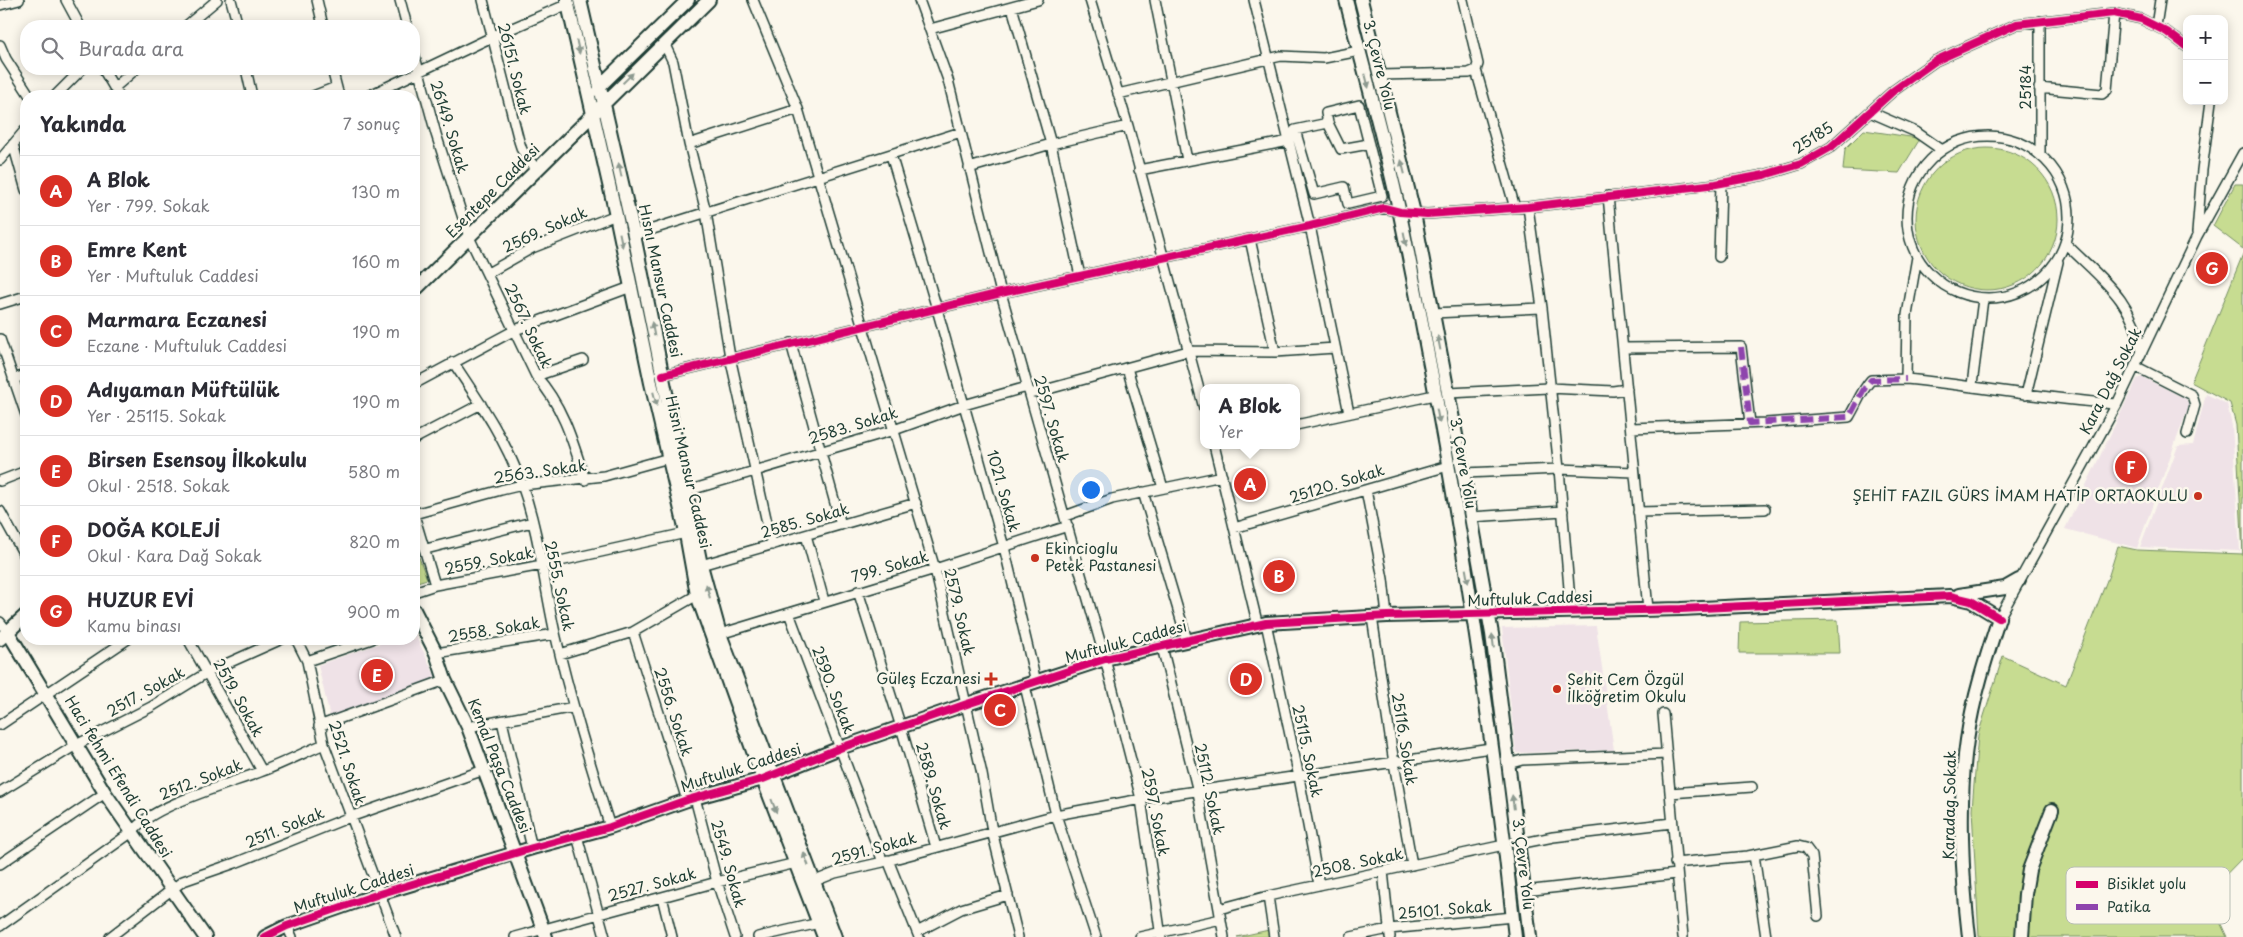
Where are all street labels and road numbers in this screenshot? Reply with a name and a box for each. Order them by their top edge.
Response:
street label: 3. Çevre Yolu [1358,17,1403,112]
street label: 26151. Sokak [493,20,538,117]
street label: 25184 [2013,65,2036,109]
street label: 26149. Sokak [425,77,476,176]
street label: 25185 [1787,115,1837,158]
street label: Esentepe Caddesi [440,138,544,242]
street label: 2569. Sokak [498,200,591,257]
street label: Hısnı Mansur Caddesi [634,202,689,360]
street label: 2567. Sokak [500,279,559,372]
street label: Kara Dağ Sokak [2073,322,2147,438]
street label: 2597. Sokak [1029,372,1076,465]
street label: Hisni Mansur Caddesi [661,393,718,550]
street label: 2583. Sokak [805,400,901,449]
street label: 3. Çevre Yolu [1445,415,1484,510]
street label: 1021. Sokak [982,447,1027,535]
street label: 2563. Sokak [492,453,588,488]
street label: 25120. Sokak [1286,457,1387,508]
street label: 2585. Sokak [758,496,852,543]
street label: 2555. Sokak [540,538,581,633]
street label: 2559. Sokak [442,540,536,579]
street label: 799. Sokak [848,543,931,588]
street label: 2579. Sokak [939,566,982,658]
street label: Muftuluk Caddesi [1467,584,1593,611]
street label: 2558. Sokak [446,610,542,647]
street label: Muftuluk Caddesi [1062,613,1189,668]
street label: 2590. Sokak [807,642,862,737]
street label: 2519. Sokak [208,654,271,741]
street label: 2517. Sokak [102,660,189,722]
street label: 2556. Sokak [649,664,700,759]
street label: Haci fehmi Efendi Caddesi [60,691,179,862]
street label: 25116. Sokak [1387,691,1424,787]
street label: Kemal Paşa Caddesi [463,694,538,836]
street label: 25115. Sokak [1287,702,1330,800]
street label: 2521. Sokak [324,717,373,808]
street label: Muftuluk Caddesi [677,736,804,797]
street label: 2589. Sokak [911,739,958,832]
street label: 25112. Sokak [1190,741,1231,837]
street label: Karadag Sokak [1936,750,1961,860]
street label: 2512. Sokak [156,752,246,805]
street label: 2597. Sokak [1137,765,1176,858]
street label: 2511. Sokak [242,800,328,853]
street label: 2549. Sokak [706,817,753,911]
street label: 3. Çevre Yolu [1507,817,1542,911]
street label: 2591. Sokak [828,825,919,870]
street label: 2508. Sokak [1310,841,1405,882]
street label: Muftuluk Caddesi [290,857,417,918]
street label: 2527. Sokak [605,861,699,906]
street label: 25101. Sokak [1397,893,1493,924]

